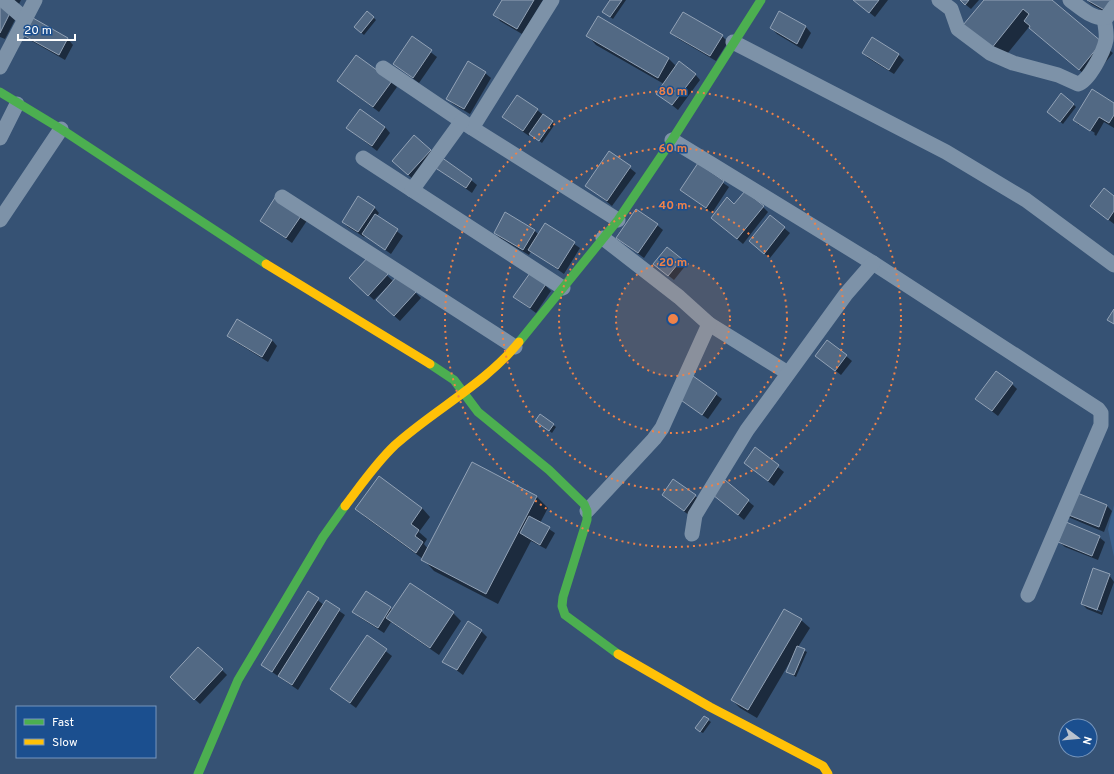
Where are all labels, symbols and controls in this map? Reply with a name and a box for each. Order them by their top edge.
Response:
scale bar [18,16,75,42]
text: 20 m [24,23,52,39]
text: 80 m [659,84,687,100]
text: 60 m [659,141,687,157]
text: 40 m [658,198,688,214]
text: 20 m [659,255,687,271]
centre of rings [666,312,680,326]
legend [16,706,156,758]
text: Fast [52,715,74,731]
north arrow [1058,718,1098,758]
text: Slow [52,735,78,751]
text: N [1079,735,1094,746]

